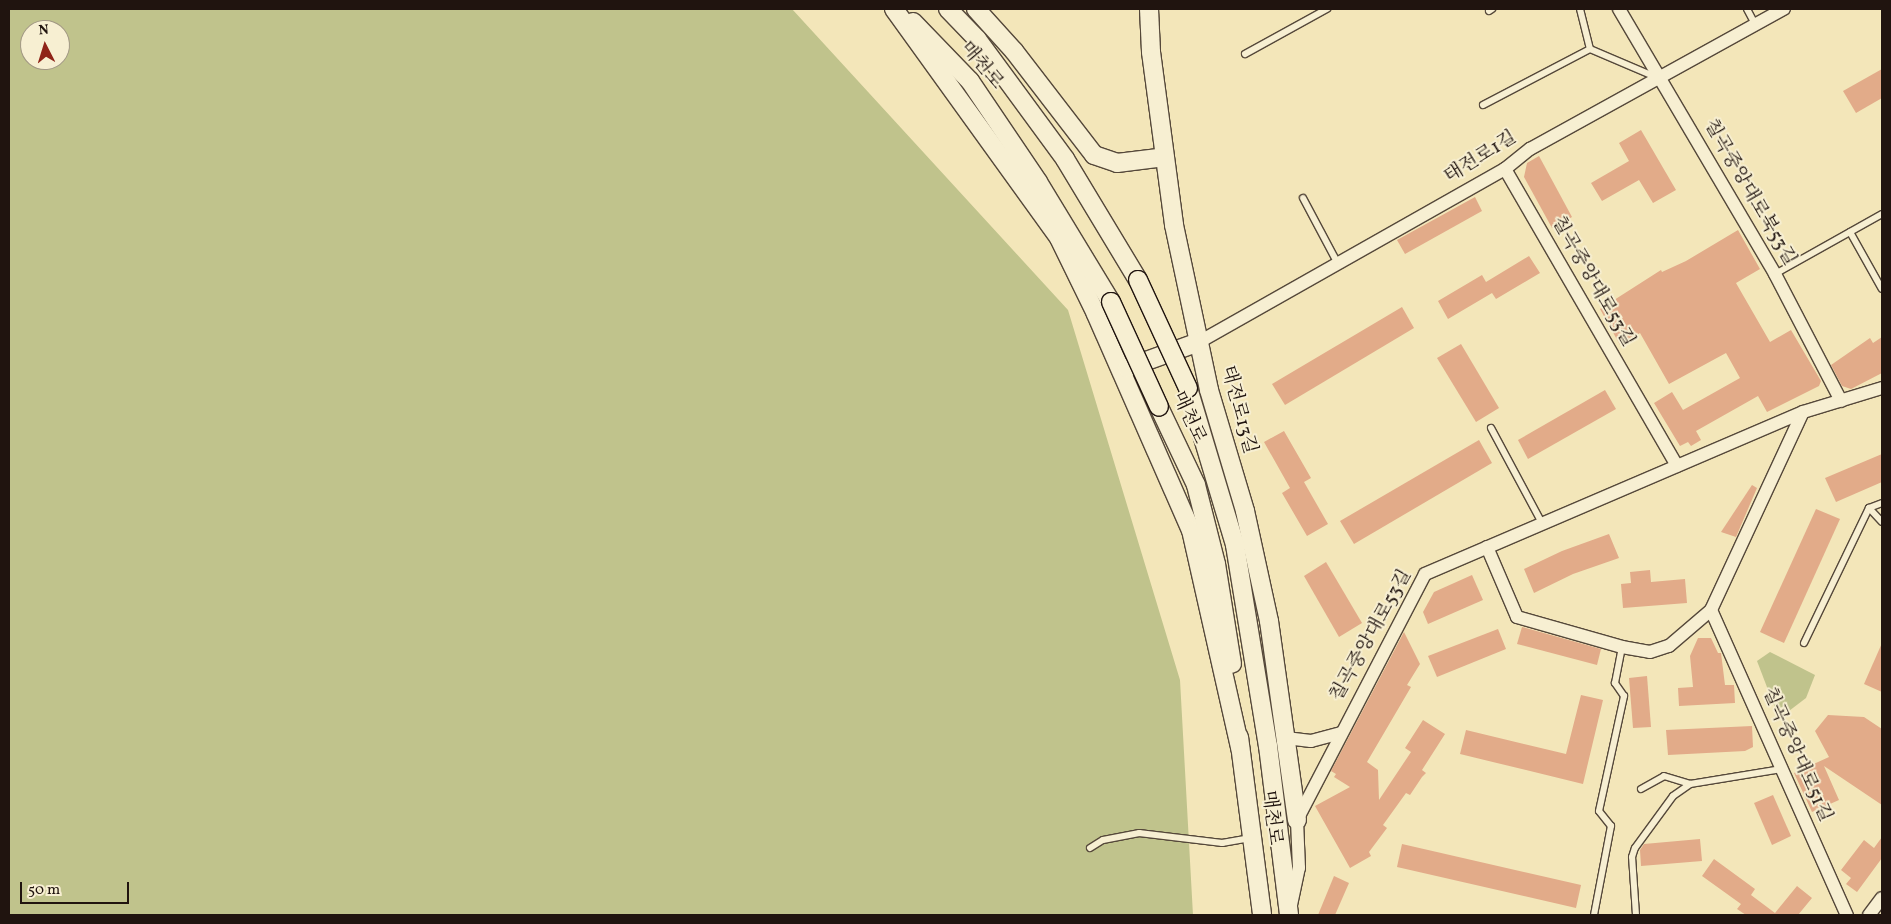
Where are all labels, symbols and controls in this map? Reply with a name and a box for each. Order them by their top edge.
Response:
north arrow [20,20,70,70]
text: N [38,21,50,40]
street label: 매천로 [955,38,1007,94]
street label: 칠곡중앙대로북53길 [1698,116,1800,270]
street label: 태전로1길 [1441,127,1521,189]
street label: 칠곡중앙대로53길 [1545,212,1639,352]
street label: 태전로13길 [1215,363,1261,457]
street label: 매천로 [1166,388,1210,448]
street label: 칠곡중앙대로53길 [1326,566,1418,706]
street label: 칠곡중앙대로51길 [1756,684,1836,826]
street label: 매천로 [1256,789,1286,847]
scale bar [22,872,131,904]
text: 50 m [28,880,60,901]

